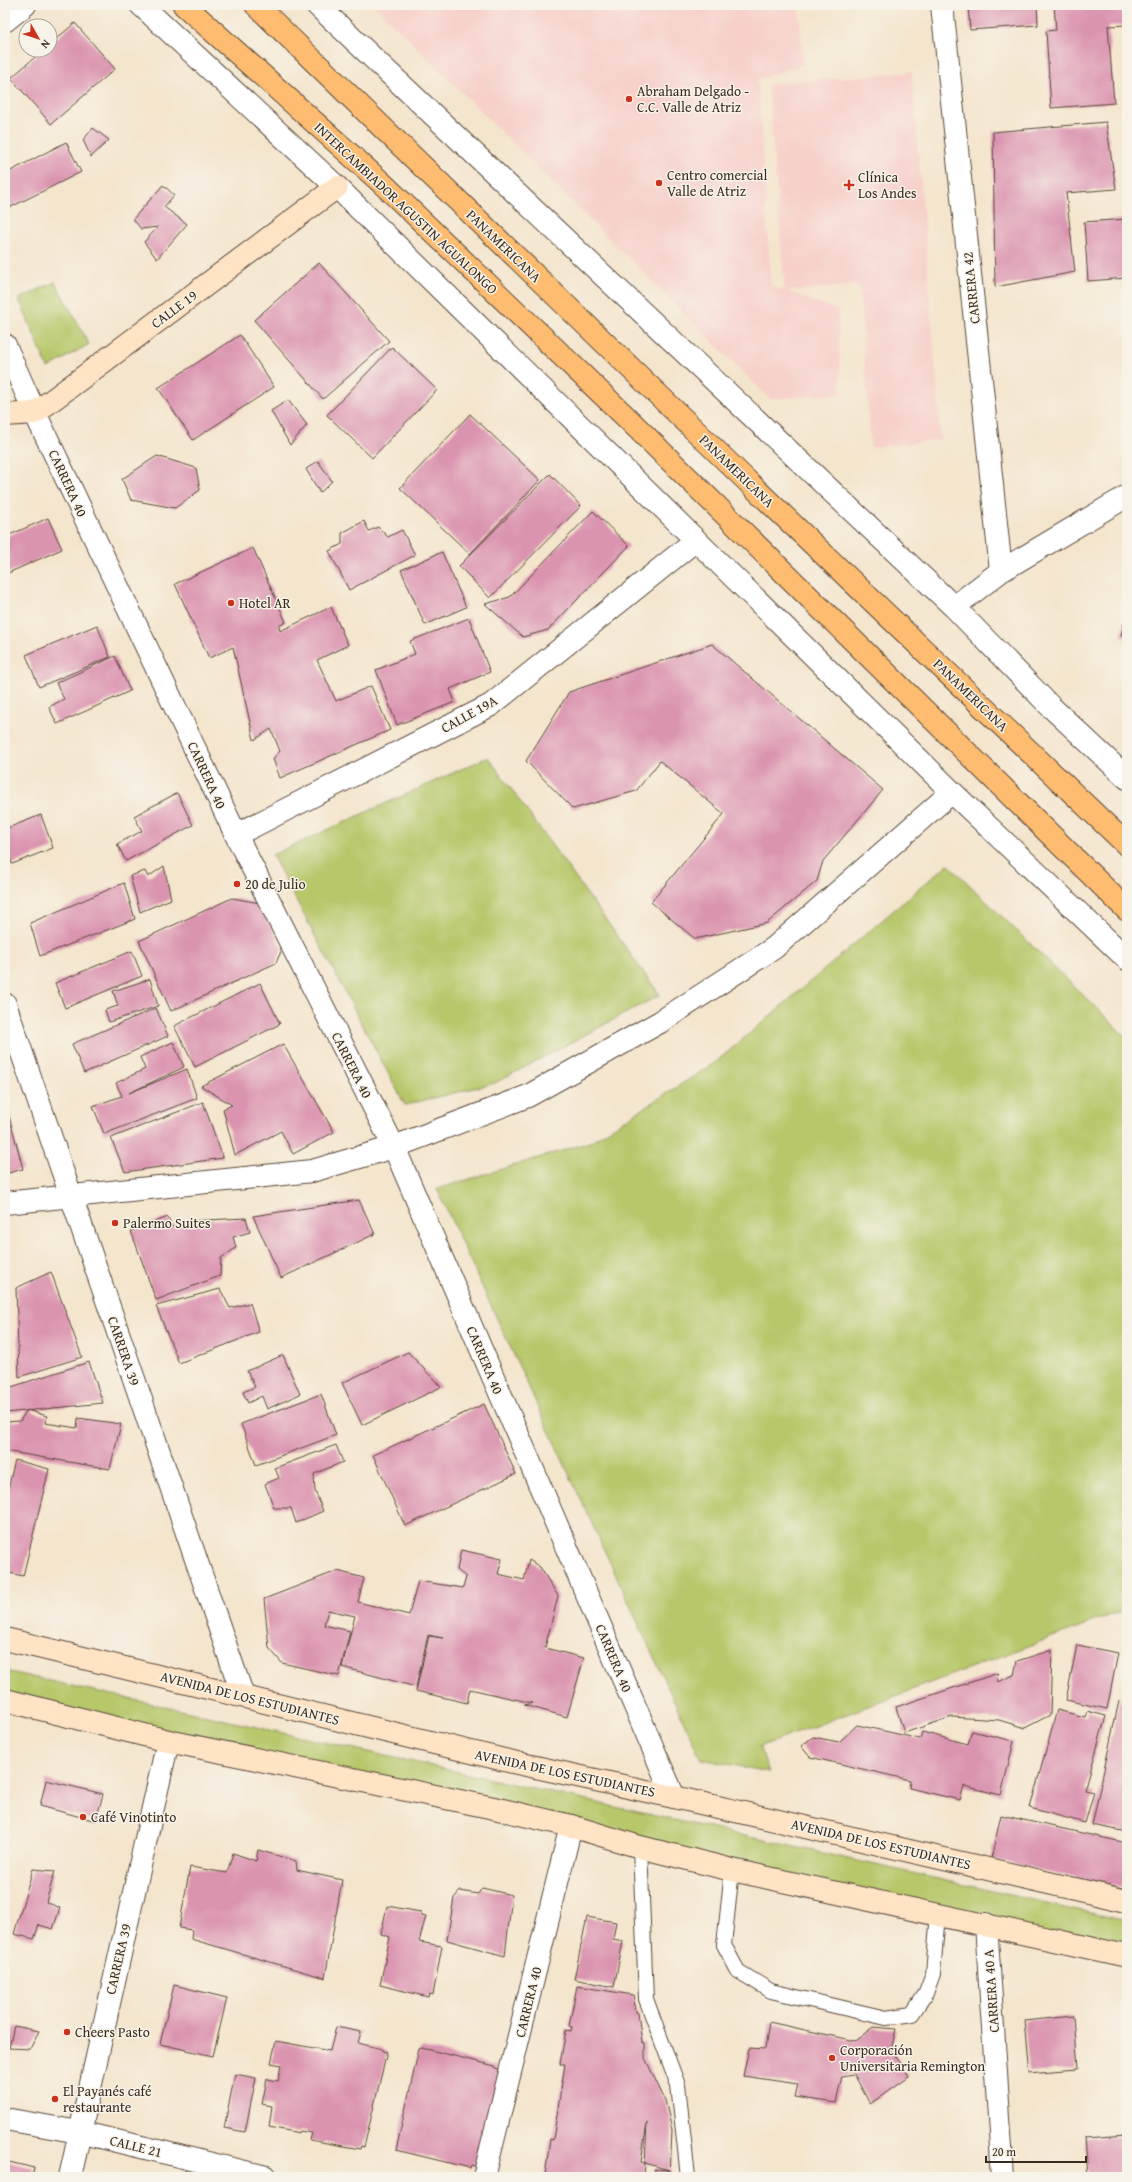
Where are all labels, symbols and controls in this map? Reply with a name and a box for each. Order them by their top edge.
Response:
north arrow [18,18,58,58]
text: N [37,36,54,53]
place label: Abraham Delgado - C.C. Valle de Atriz [637,81,749,117]
marker: Abraham Delgado - C.C. Valle de Atriz [624,94,634,104]
street label: INTERCAMBIADOR AGUSTIN AGUALONGO [310,117,502,299]
place label: Centro comercial Valle de Atriz [667,165,767,201]
place label: Clínica Los Andes [858,167,917,203]
marker: Centro comercial Valle de Atriz [654,178,664,188]
marker: Clínica Los Andes [843,179,855,191]
street label: PANAMERICANA [462,205,546,287]
street label: CARRERA 42 [957,251,985,325]
street label: CALLE 19 [147,285,201,333]
street label: PANAMERICANA [695,430,779,512]
street label: CARRERA 40 [44,446,92,520]
place label: Hotel AR [239,593,291,613]
marker: Hotel AR [226,598,236,608]
street label: PANAMERICANA [929,654,1013,736]
street label: CALLE 19A [437,690,501,738]
street label: CARRERA 40 [183,738,231,812]
place label: 20 de Julio [245,874,306,894]
marker: 20 de Julio [232,879,242,889]
street label: CARRERA 40 [327,1028,377,1102]
place label: Palermo Suites [123,1213,211,1233]
marker: Palermo Suites [110,1218,120,1228]
street label: CARRERA 39 [103,1314,145,1389]
street label: CARRERA 40 [462,1323,508,1397]
street label: CARRERA 40 [591,1621,637,1695]
street label: AVENIDA DE LOS ESTUDIANTES [158,1666,342,1730]
street label: AVENIDA DE LOS ESTUDIANTES [473,1744,657,1802]
place label: Café Vinotinto [91,1807,176,1827]
marker: Café Vinotinto [78,1812,88,1822]
street label: AVENIDA DE LOS ESTUDIANTES [789,1814,973,1874]
street label: CARRERA 39 [100,1921,136,1996]
street label: CARRERA 40 A [978,1948,1004,2033]
street label: CARRERA 40 [510,1964,546,2039]
place label: Cheers Pasto [75,2022,150,2042]
marker: Cheers Pasto [62,2027,72,2037]
place label: Corporación Universitaria Remington [840,2040,985,2076]
marker: Corporación Universitaria Remington [827,2053,837,2063]
place label: El Payanés café restaurante [63,2081,152,2117]
marker: El Payanés café restaurante [50,2094,60,2104]
street label: CALLE 21 [108,2130,164,2162]
scale bar [986,2138,1086,2164]
text: 20 m [992,2143,1016,2160]

